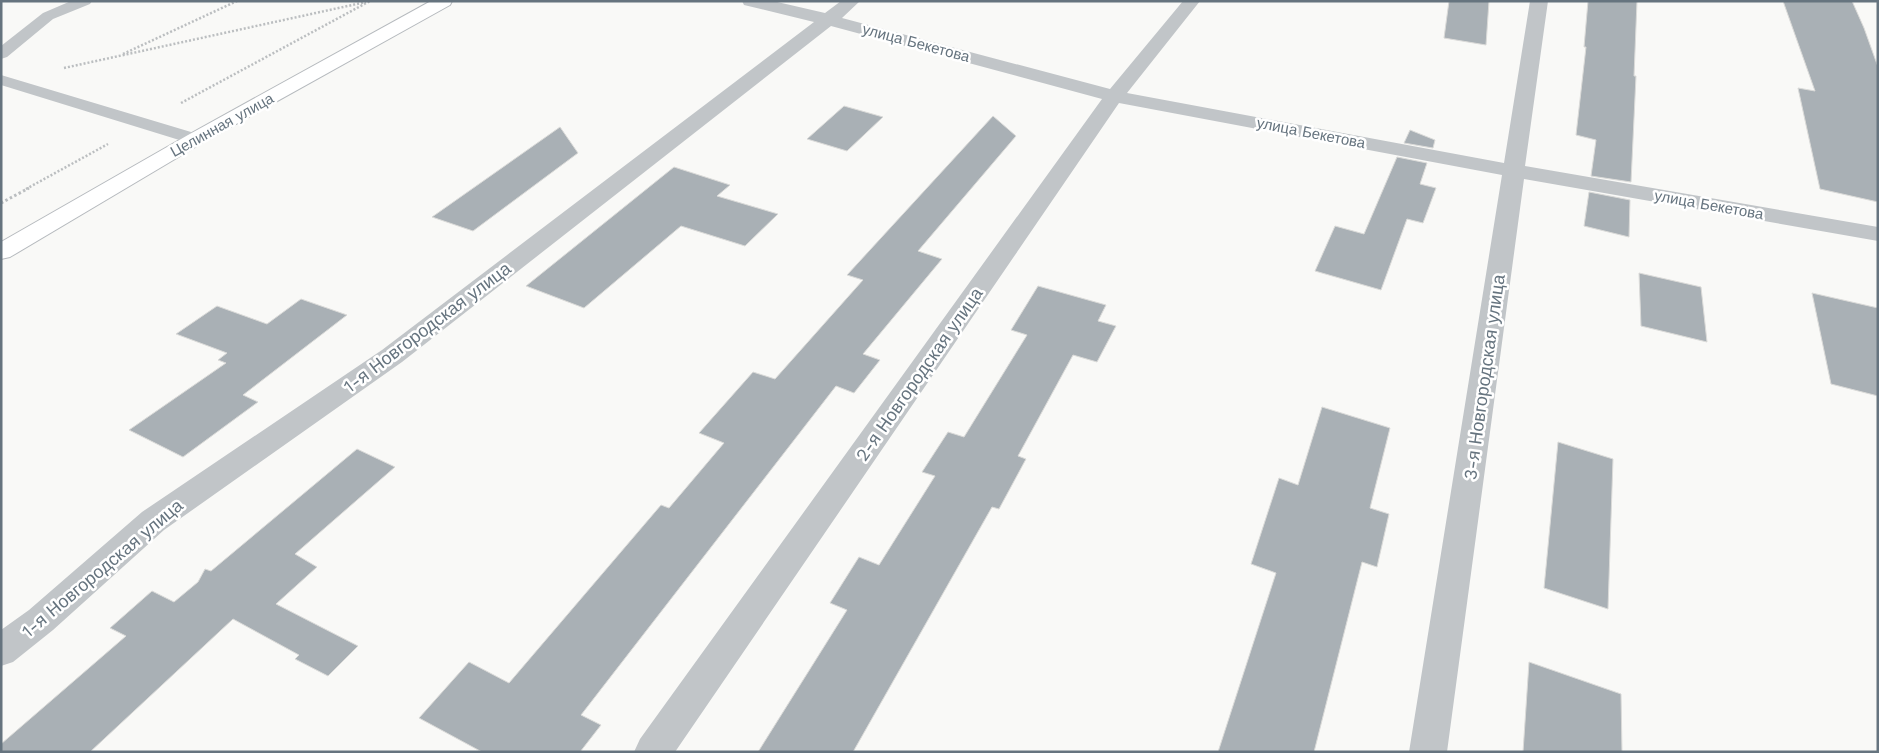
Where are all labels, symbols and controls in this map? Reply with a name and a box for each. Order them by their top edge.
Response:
street label: улица Бекетова [860,20,972,66]
street label: Целинная улица [167,89,277,161]
street label: улица Бекетова [1255,114,1367,152]
street label: улица Бекетова [1653,187,1766,224]
street label: 1-я Новгородская улица [339,257,515,397]
street label: 3-я Новгородская улица [1459,272,1509,481]
street label: 2-я Новгородская улица [851,282,987,465]
street label: 1-я Новгородская улица [17,494,187,641]

